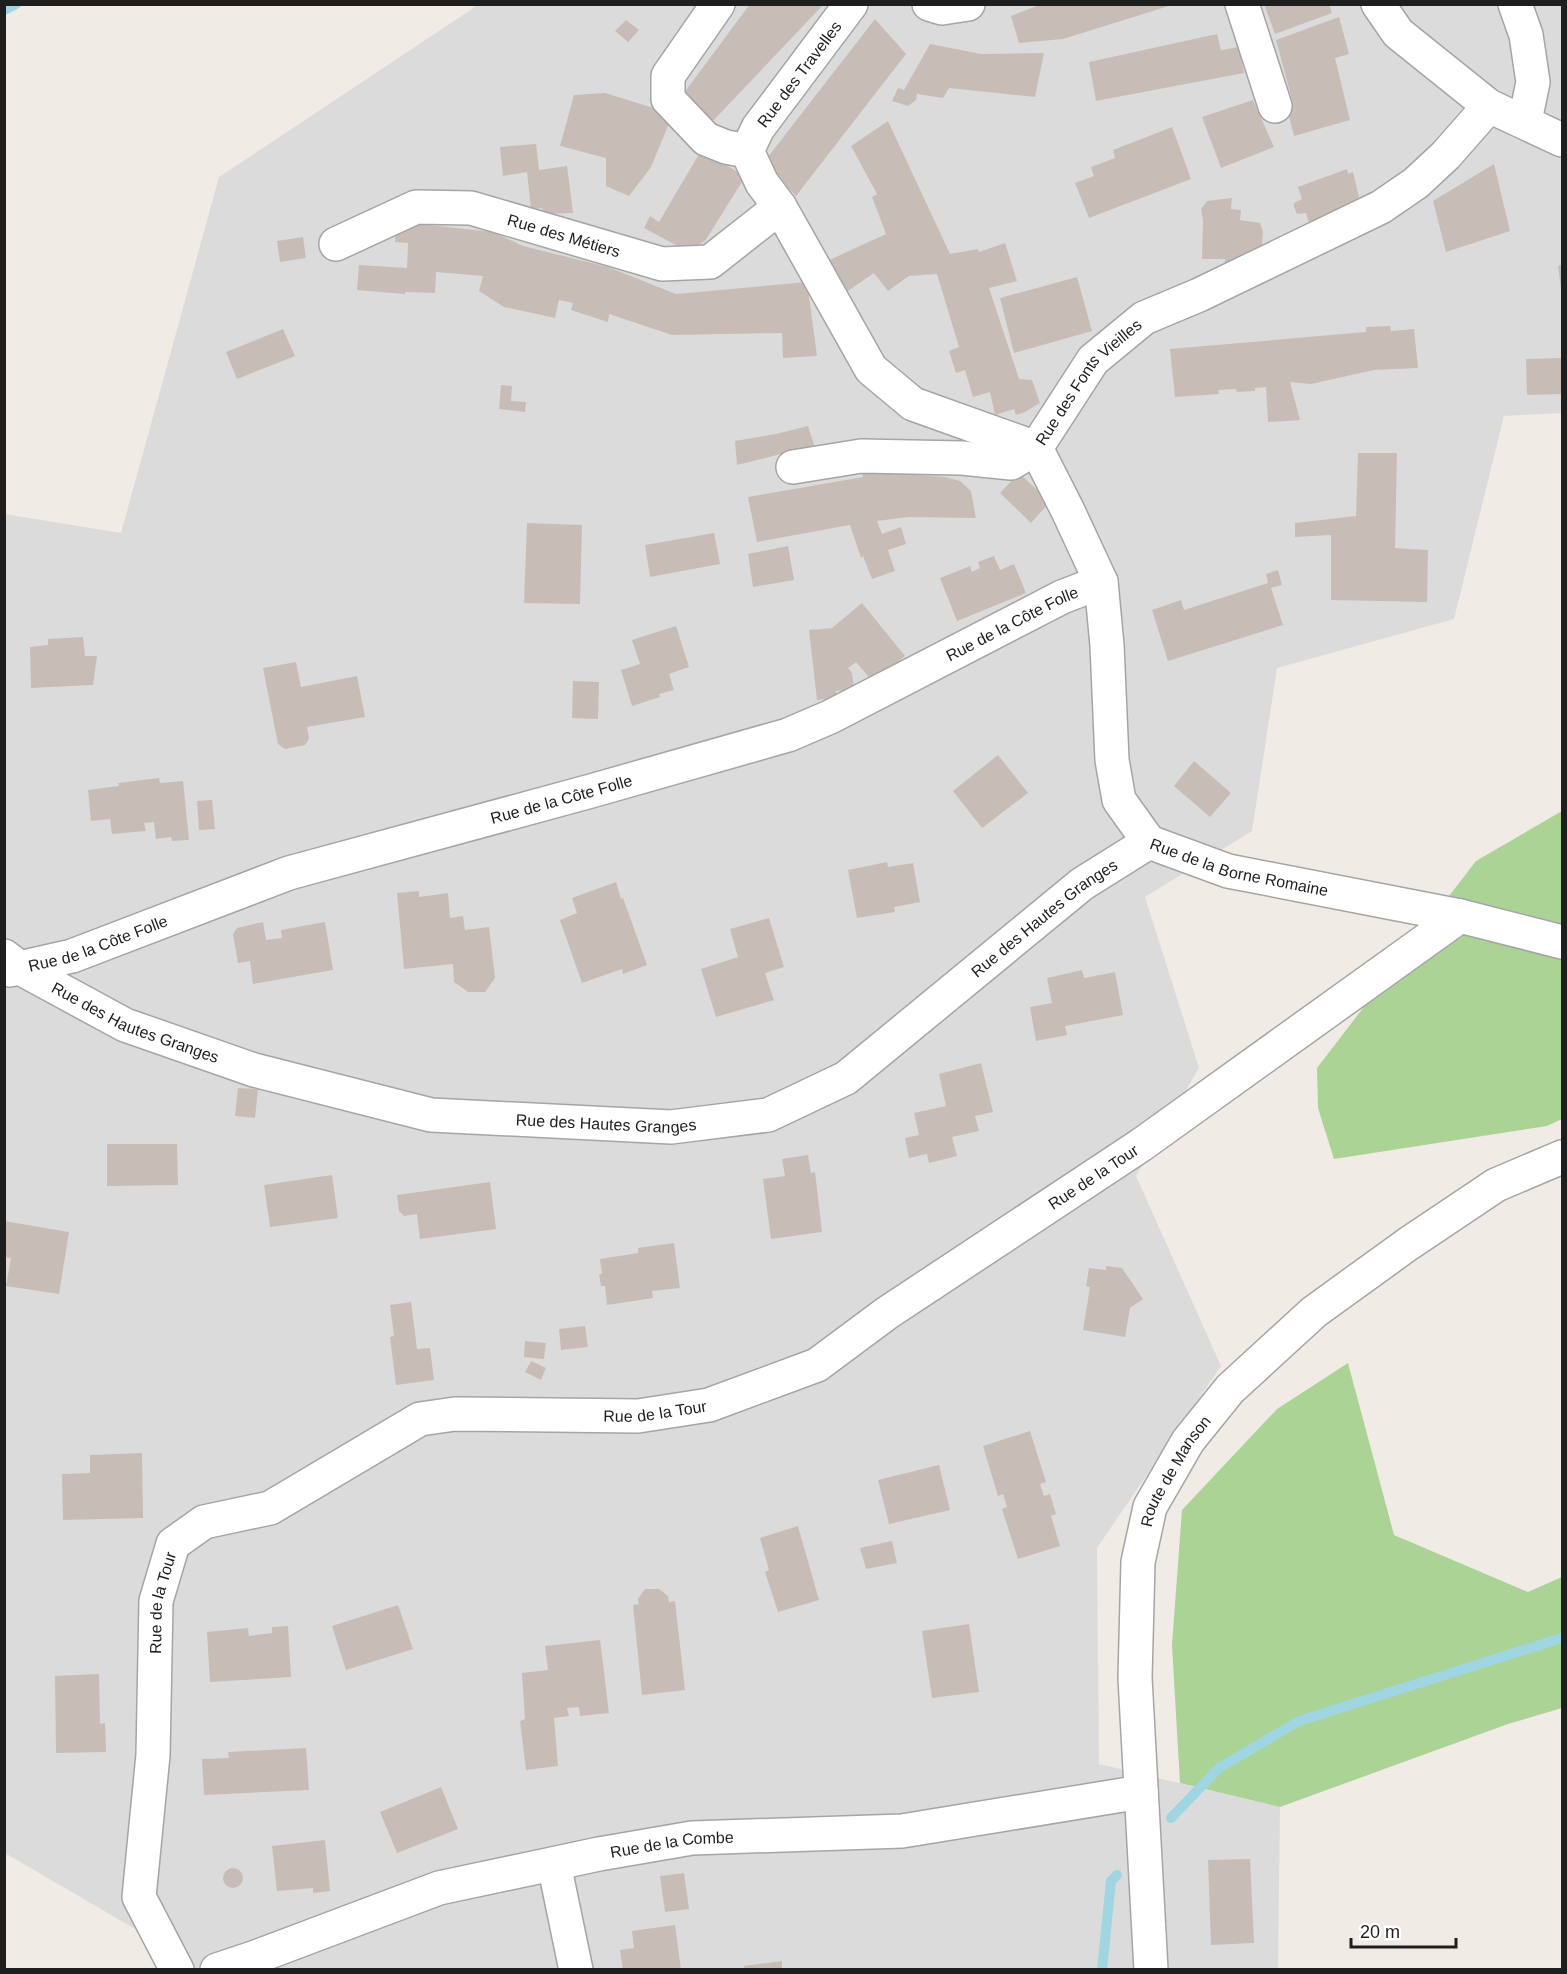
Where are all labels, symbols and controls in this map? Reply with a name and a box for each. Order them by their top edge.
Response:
street label: Rue des Travelles [754,18,845,131]
street label: Rue des Métiers [505,211,622,260]
street label: Rue des Fonts Vieilles [1032,316,1145,448]
street label: Rue de la Côte Folle [943,584,1081,665]
street label: Rue de la Côte Folle [489,772,634,827]
street label: Rue de la Borne Romaine [1148,835,1330,899]
street label: Rue des Hautes Granges [968,856,1120,980]
street label: Rue de la Côte Folle [27,912,170,975]
street label: Rue des Hautes Granges [49,979,221,1066]
street label: Rue des Hautes Granges [515,1111,697,1136]
street label: Rue de la Tour [1045,1141,1142,1213]
street label: Rue de la Tour [603,1397,708,1425]
street label: Route de Manson [1138,1412,1214,1528]
street label: Rue de la Tour [147,1549,179,1654]
street label: Rue de la Combe [609,1829,734,1861]
scale bar [1351,1911,1456,1949]
text: 20 m [1360,1922,1400,1942]

